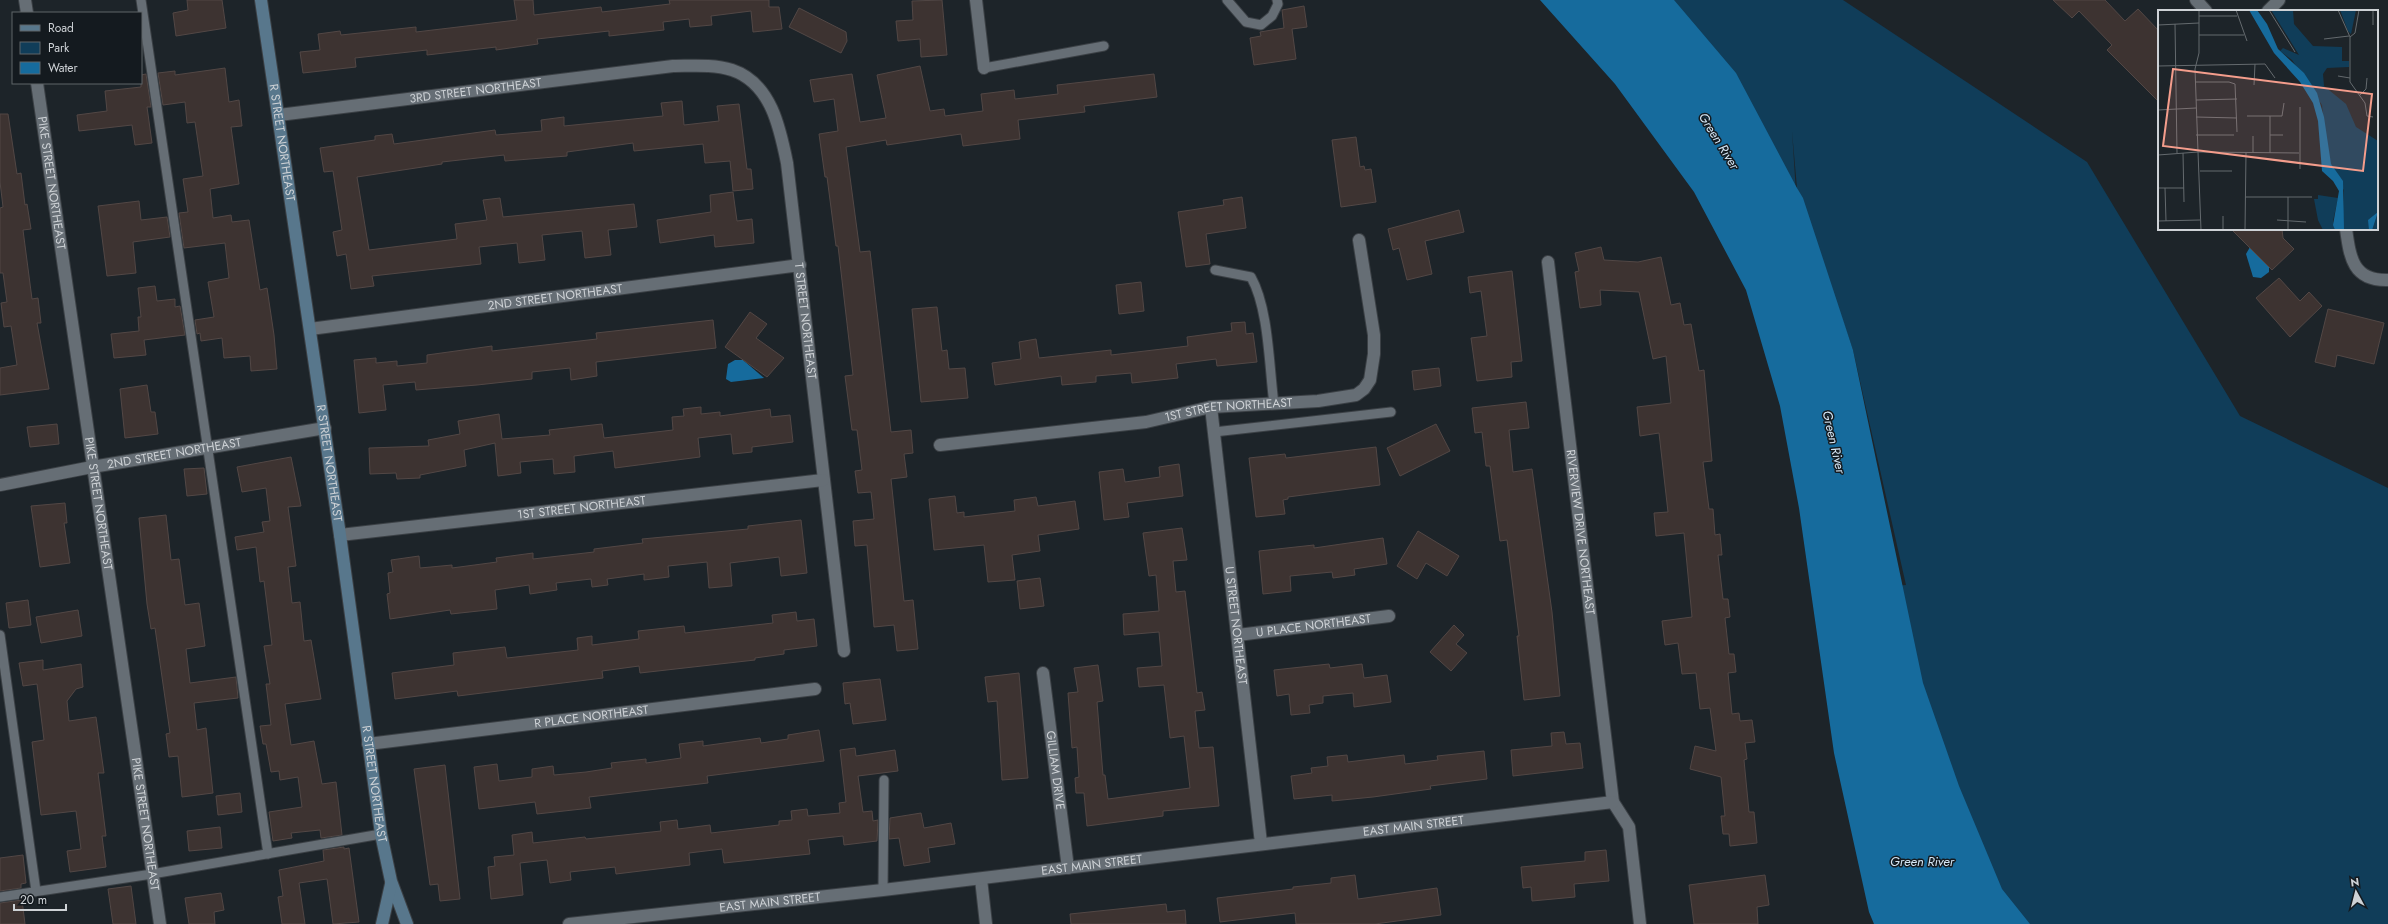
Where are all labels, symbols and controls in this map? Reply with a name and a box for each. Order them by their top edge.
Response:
inset map [2158,10,2378,230]
legend [12,12,142,84]
text: Road [48,19,74,37]
text: Park [48,39,70,57]
text: Water [48,59,79,77]
street label: 3RD STREET NORTHEAST [408,73,543,108]
street label: R STREET NORTHEAST [265,83,300,203]
water label: Green River [1694,109,1744,174]
street label: PIKE STREET NORTHEAST [33,115,70,251]
street label: T STREET NORTHEAST [790,262,821,380]
street label: 2ND STREET NORTHEAST [486,279,624,315]
street label: 1ST STREET NORTHEAST [1163,393,1293,426]
street label: R STREET NORTHEAST [312,403,347,523]
water label: Green River [1818,409,1851,476]
street label: 2ND STREET NORTHEAST [106,433,243,473]
street label: PIKE STREET NORTHEAST [80,436,117,572]
street label: RIVERVIEW DRIVE NORTHEAST [1562,448,1599,616]
street label: 1ST STREET NORTHEAST [516,491,647,524]
street label: U STREET NORTHEAST [1220,565,1252,686]
street label: U PLACE NORTHEAST [1255,609,1372,642]
street label: R PLACE NORTHEAST [533,701,650,732]
street label: R STREET NORTHEAST [357,724,392,845]
street label: GILLIAM DRIVE [1041,730,1069,811]
street label: PIKE STREET NORTHEAST [127,756,164,892]
street label: EAST MAIN STREET [1362,811,1465,841]
street label: EAST MAIN STREET [1040,850,1144,880]
water label: Green River [1890,852,1955,871]
north arrow [2336,872,2376,912]
text: N [2349,874,2360,891]
scale bar [14,886,66,912]
street label: EAST MAIN STREET [718,888,822,917]
text: 20 m [20,891,47,909]

